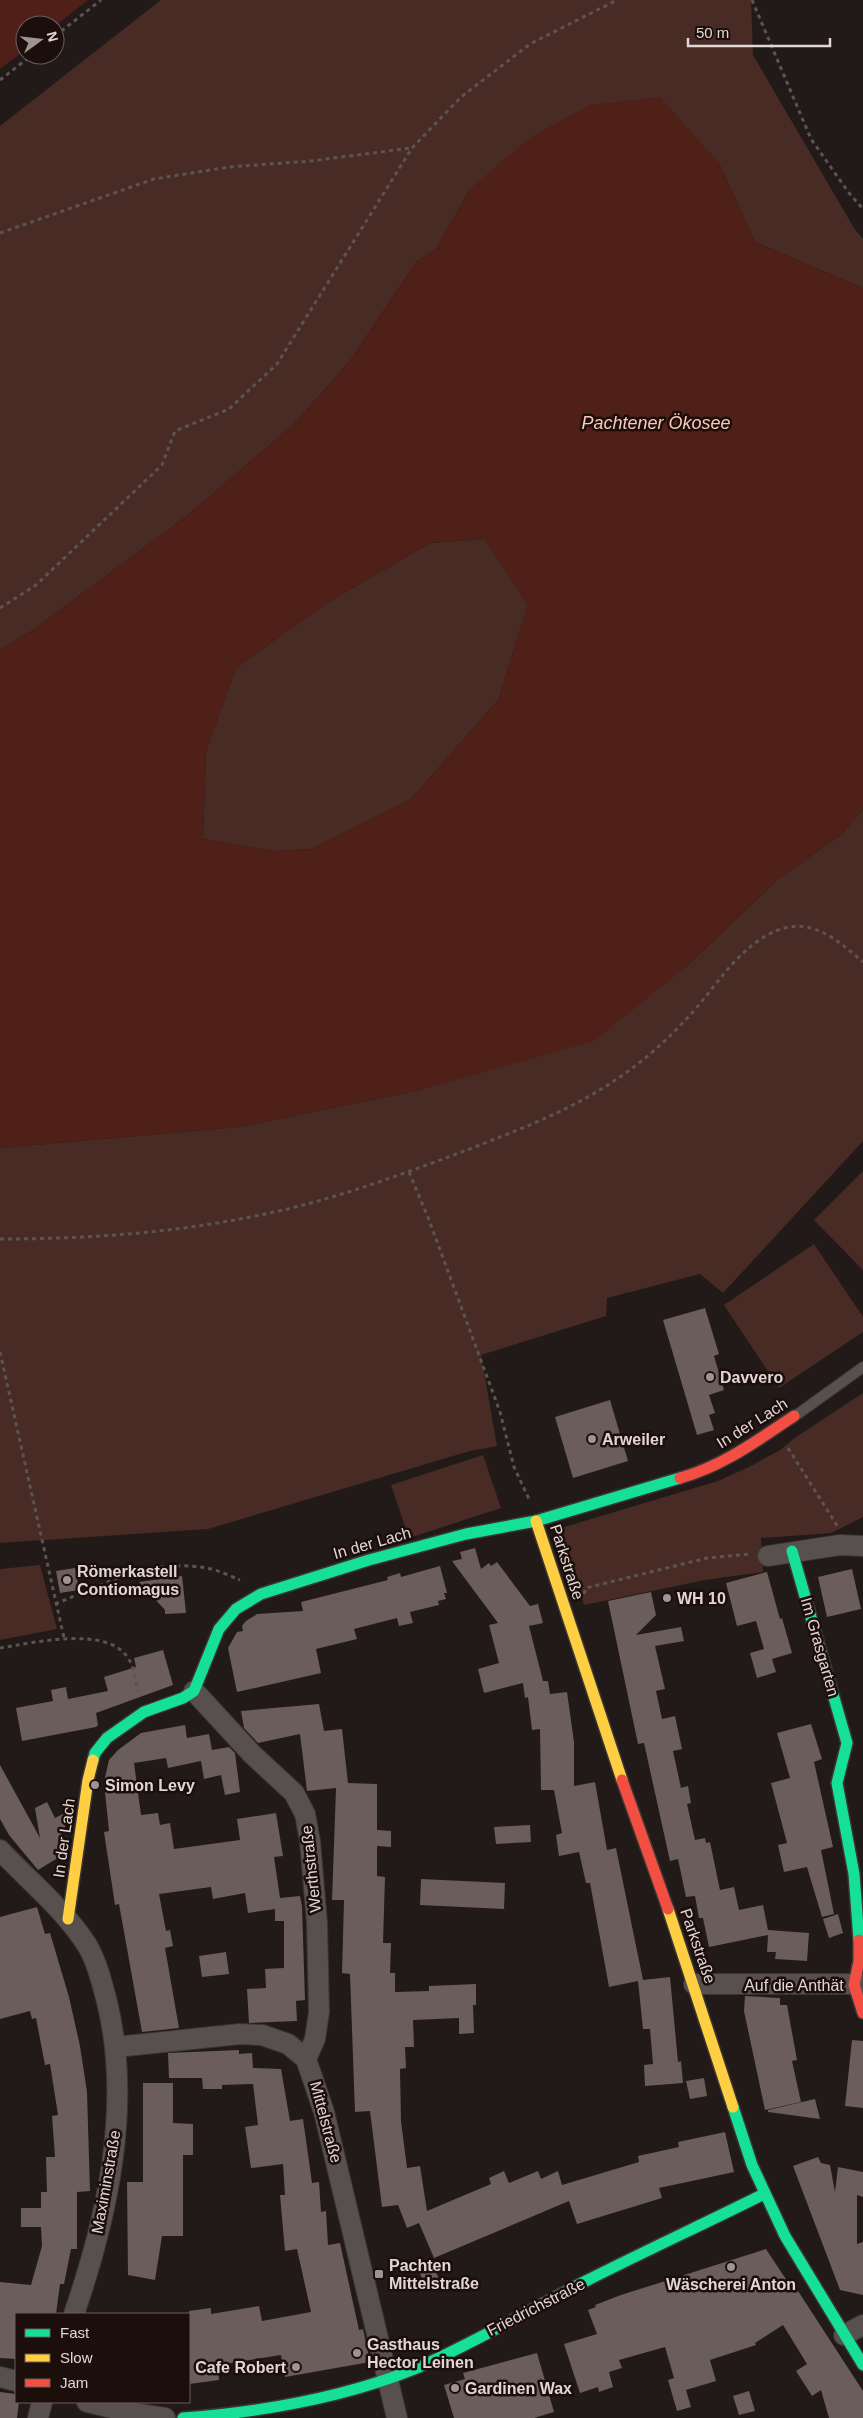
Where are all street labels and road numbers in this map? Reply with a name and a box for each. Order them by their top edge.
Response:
street label: In der Lach [714,1395,790,1451]
street label: Parkstraße [547,1522,587,1602]
street label: In der Lach [331,1524,413,1562]
street label: Im Grasgarten [798,1596,842,1698]
street label: In der Lach [50,1797,78,1879]
street label: Werthstraße [298,1824,324,1914]
street label: Parkstraße [677,1906,719,1986]
street label: Auf die Anthät [744,1977,844,1994]
street label: Mittelstraße [307,2079,345,2165]
street label: Maximinstraße [89,2129,123,2235]
street label: Friedrichstraße [484,2275,588,2339]

